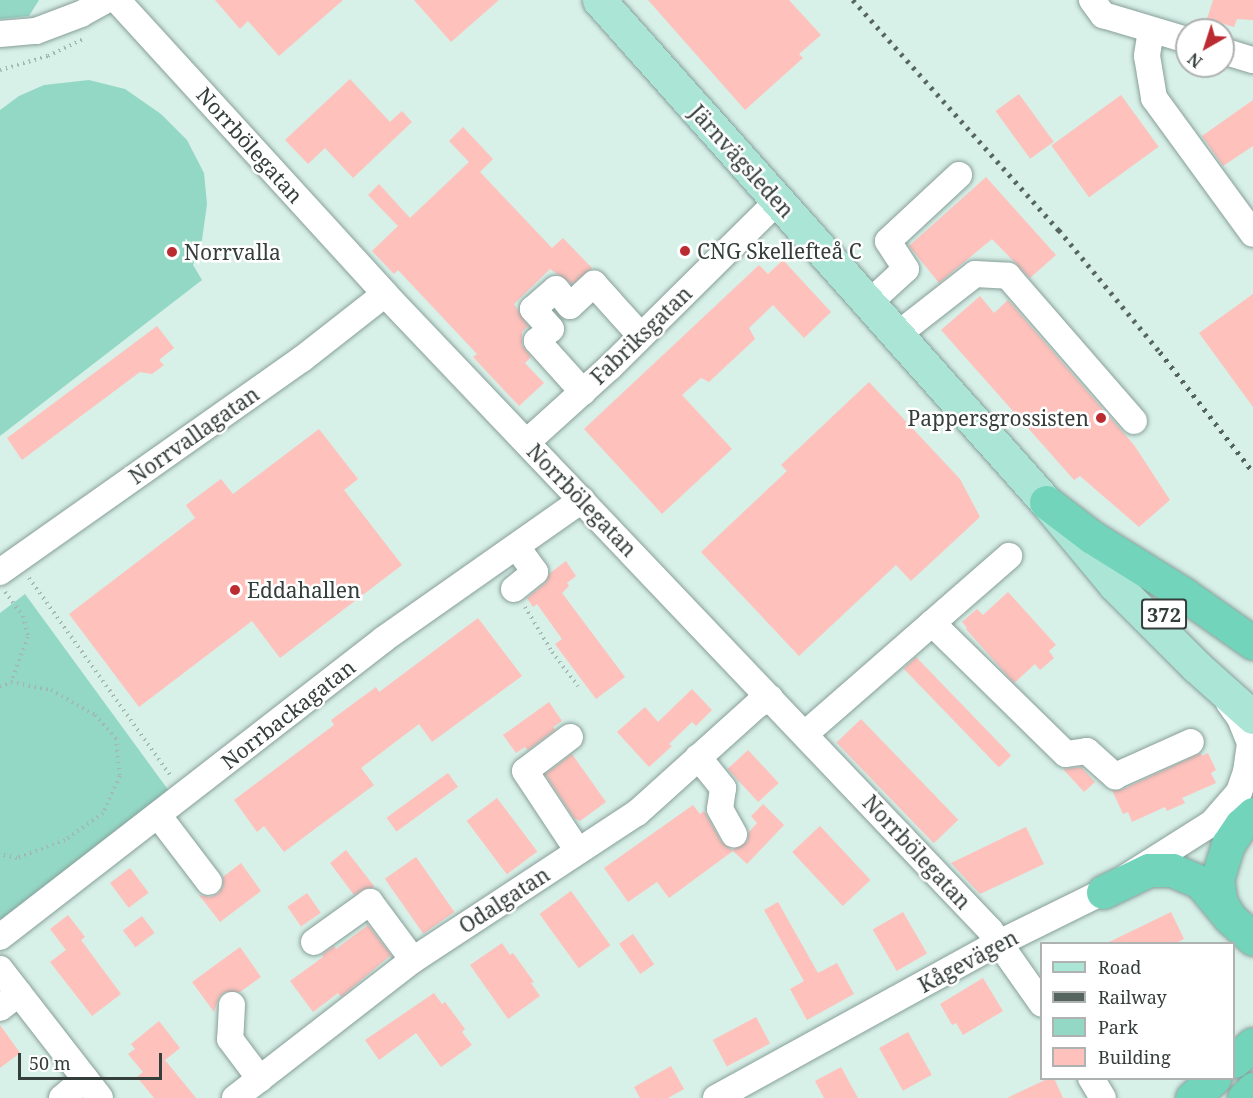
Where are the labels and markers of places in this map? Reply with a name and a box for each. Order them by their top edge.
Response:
place label: CNG Skellefteå C [697,238,862,264]
place label: Norrvalla [184,239,281,265]
marker: CNG Skellefteå C [678,244,692,258]
marker: Norrvalla [165,245,179,259]
place label: Pappersgrossisten [907,405,1089,431]
marker: Pappersgrossisten [1094,411,1108,425]
place label: Eddahallen [247,577,361,603]
marker: Eddahallen [228,583,242,597]

